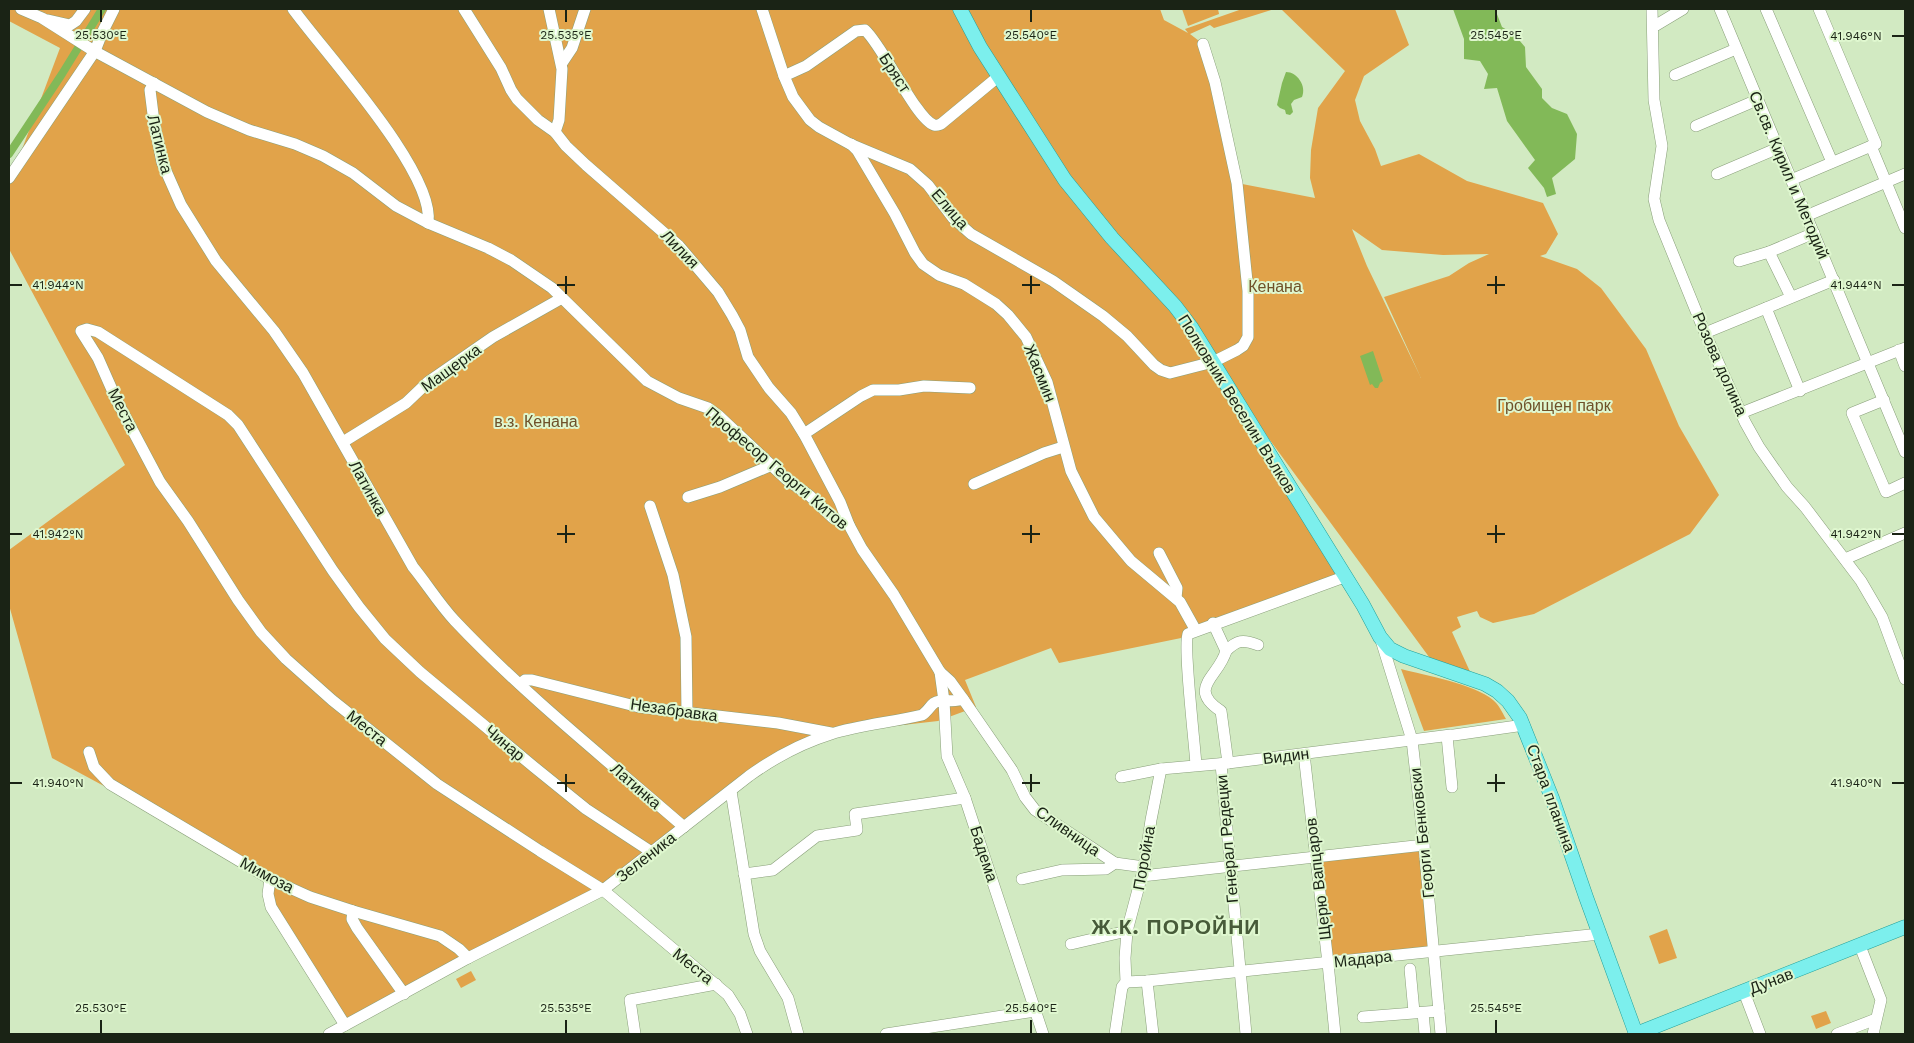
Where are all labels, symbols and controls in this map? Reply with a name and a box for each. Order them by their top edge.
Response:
text: 25.530°E [75,28,127,42]
text: 25.535°E [540,28,592,42]
text: 25.540°E [1005,28,1057,42]
text: 25.545°E [1470,28,1522,42]
text: 41.946°N [1830,29,1882,43]
street label: Бряст [875,50,915,97]
street label: Св.св. Кирил и Методий [1745,88,1833,262]
street label: Латинка [143,112,177,176]
street label: Елица [927,185,973,233]
street label: Лилия [657,226,703,272]
park label: Кенана [1248,277,1302,296]
text: 41.944°N [32,278,84,292]
text: 41.944°N [1830,278,1882,292]
street label: Розова долина [1689,309,1751,419]
street label: Полковник Веселин Вълков [1174,311,1300,497]
street label: Мащерка [417,340,485,396]
street label: Жасмин [1020,341,1060,405]
street label: Места [104,385,142,435]
park label: Гробищен парк [1497,396,1612,415]
street label: Професор Георги Китов [702,403,852,533]
park label: в.з. Кенана [494,412,578,431]
street label: Латинка [345,457,391,519]
text: 41.942°N [32,527,84,541]
text: 41.942°N [1830,527,1882,541]
street label: Незабравка [629,694,719,726]
street label: Места [343,706,391,750]
street label: Чинар [481,721,529,765]
street label: Стара планина [1523,742,1579,855]
street label: Видин [1262,744,1310,768]
street label: Латинка [607,759,665,813]
street label: Георги Бенковски [1406,767,1438,899]
street label: Генерал Редецки [1212,774,1242,904]
text: 41.940°N [32,776,84,790]
text: 41.940°N [1830,776,1882,790]
street label: Сливница [1032,802,1104,860]
street label: Щерю Вапцаров [1301,817,1335,941]
street label: Бадема [966,824,1002,884]
street label: Поройна [1129,824,1159,892]
street label: Зеленика [612,828,680,886]
street label: Мимоза [237,853,297,897]
district label: Ж.К. ПОРОЙНИ [1091,914,1260,939]
street label: Места [669,944,717,988]
street label: Мадара [1333,946,1393,972]
street label: Дунав [1746,964,1796,998]
text: 25.530°E [75,1001,127,1015]
text: 25.535°E [540,1001,592,1015]
text: 25.540°E [1005,1001,1057,1015]
text: 25.545°E [1470,1001,1522,1015]

